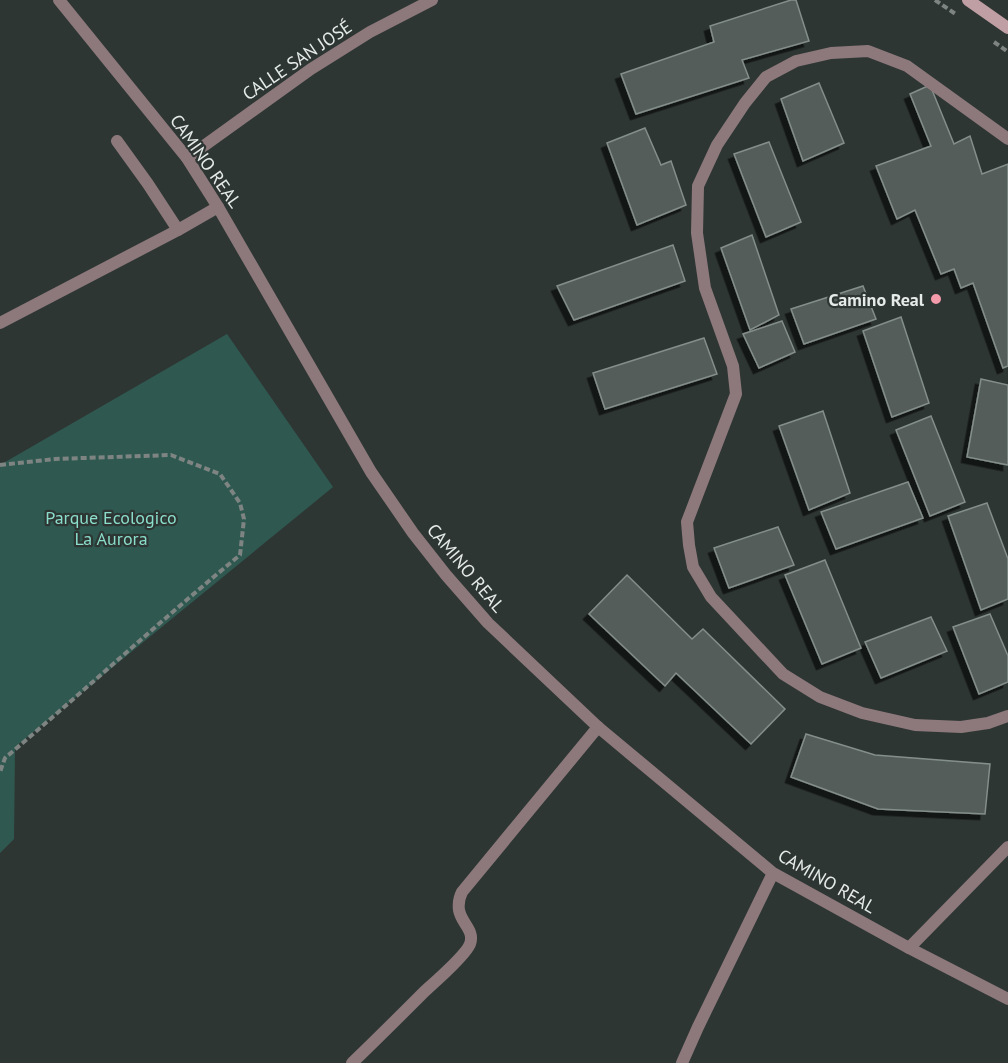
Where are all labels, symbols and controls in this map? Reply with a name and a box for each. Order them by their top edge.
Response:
street label: CALLE SAN JOSÉ [238,15,356,105]
street label: CAMINO REAL [165,110,247,212]
place label: Camino Real [829,288,925,311]
marker: Camino Real [929,292,943,306]
park label: Parque Ecologico La Aurora [45,506,177,550]
street label: CAMINO REAL [422,519,510,617]
street label: CAMINO REAL [774,844,880,918]

